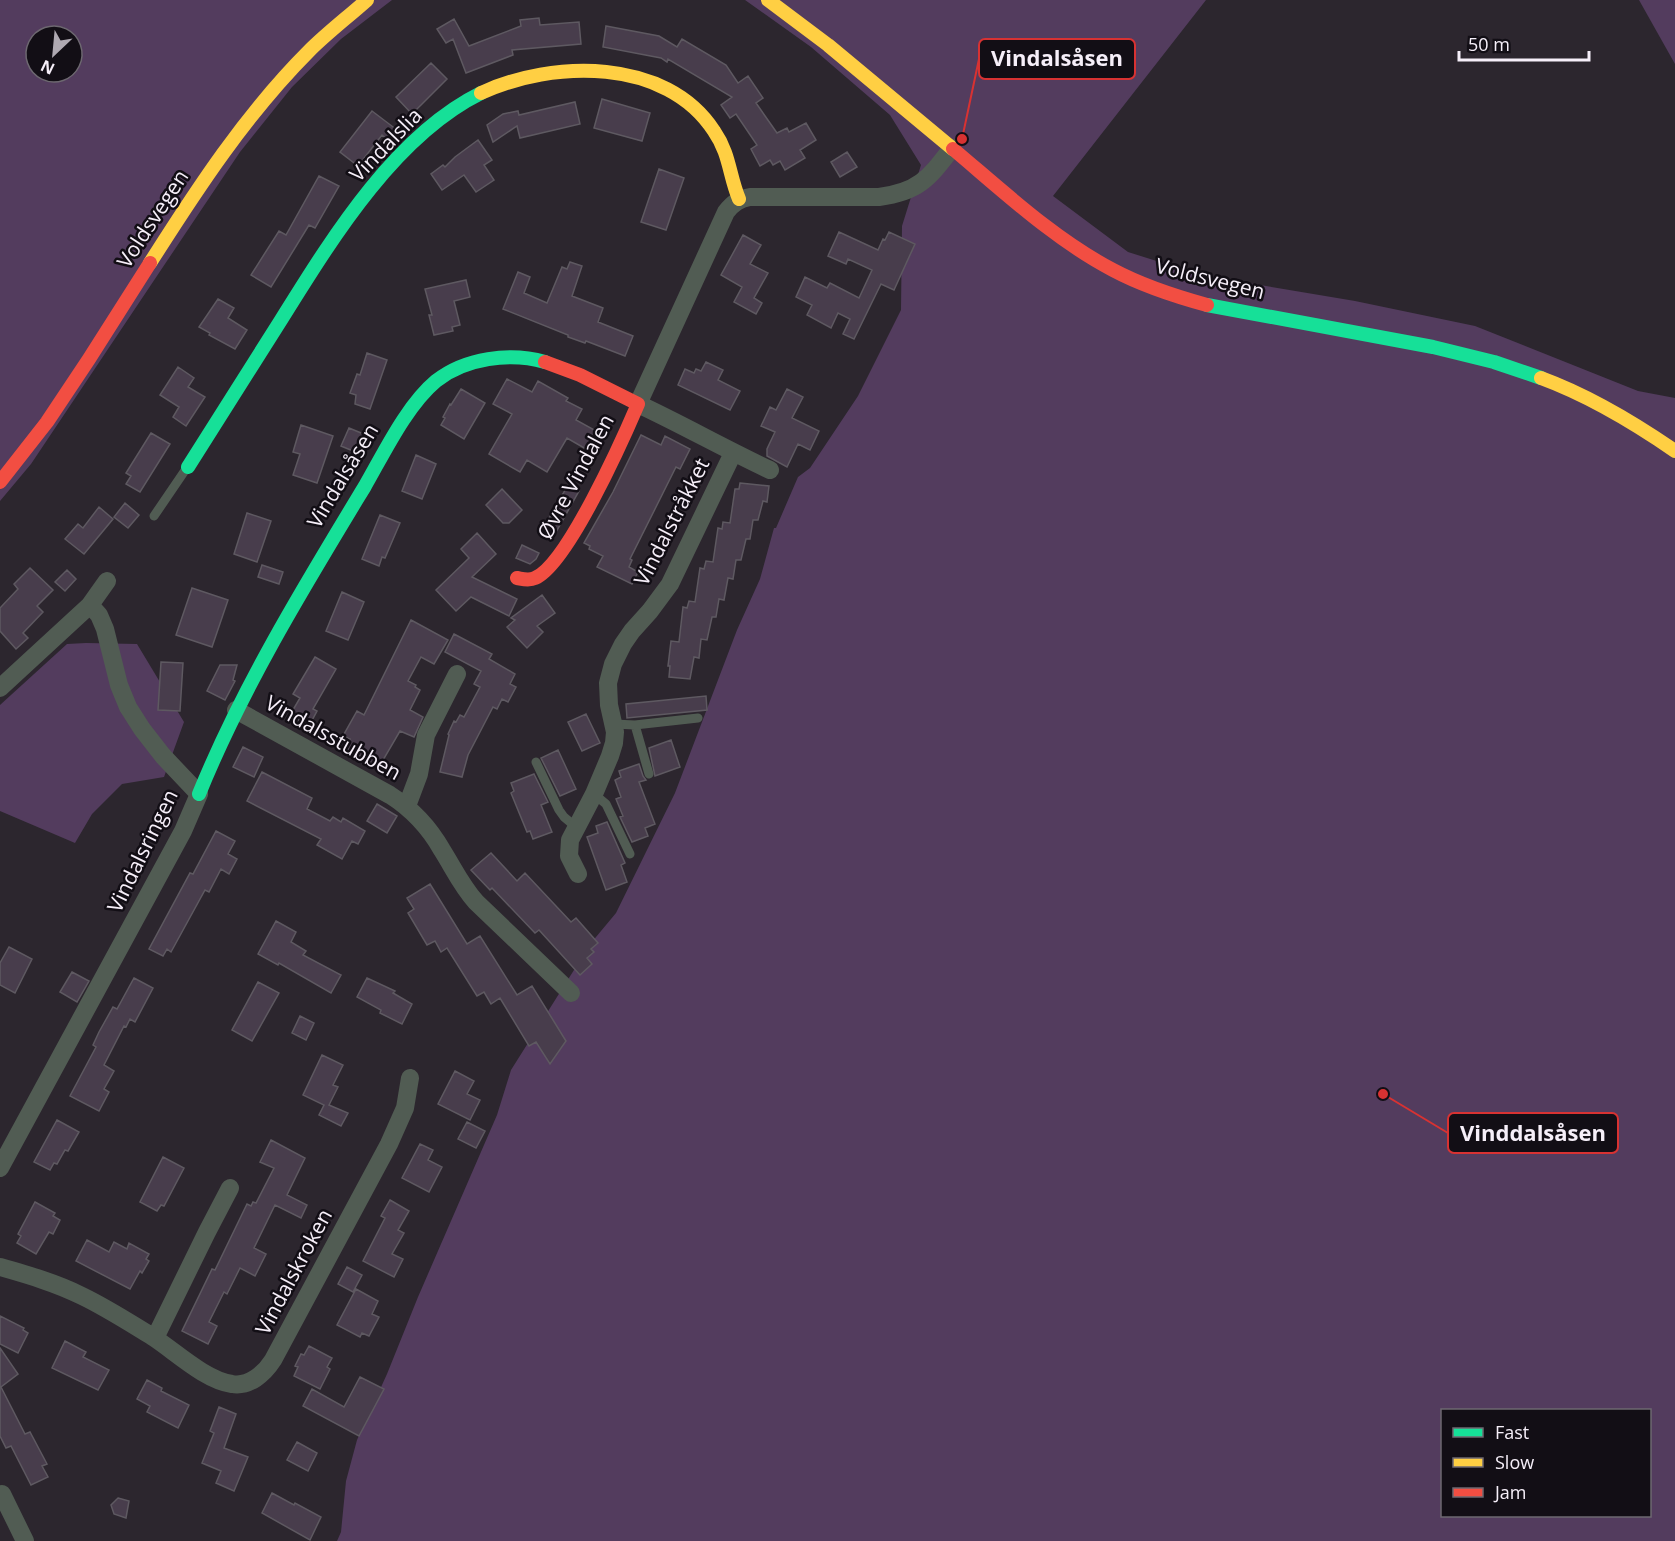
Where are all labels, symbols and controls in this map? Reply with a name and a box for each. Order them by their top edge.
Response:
north arrow [24,24,84,84]
scale bar [1459,24,1590,62]
text: 50 m [1468,32,1510,56]
callout: Vindalsåsen [979,39,1135,79]
text: Vindalsåsen [991,42,1123,72]
text: N [37,55,58,80]
street label: Vindalslia [343,101,428,187]
street label: Voldsvegen [110,164,194,273]
street label: Voldsvegen [1153,251,1268,305]
street label: Øvre Vindalen [530,409,620,544]
street label: Vindalsåsen [300,418,384,533]
street label: Vindalstråkket [627,453,715,590]
street label: Vindalsstubben [261,688,406,786]
street label: Vindalsringen [100,784,184,917]
callout: Vinddalsåsen [1448,1113,1618,1153]
text: Vinddalsåsen [1460,1117,1606,1147]
street label: Vindalskroken [248,1204,338,1339]
legend [1441,1409,1651,1517]
text: Fast [1495,1420,1529,1444]
text: Slow [1495,1450,1534,1474]
text: Jam [1493,1480,1527,1504]

